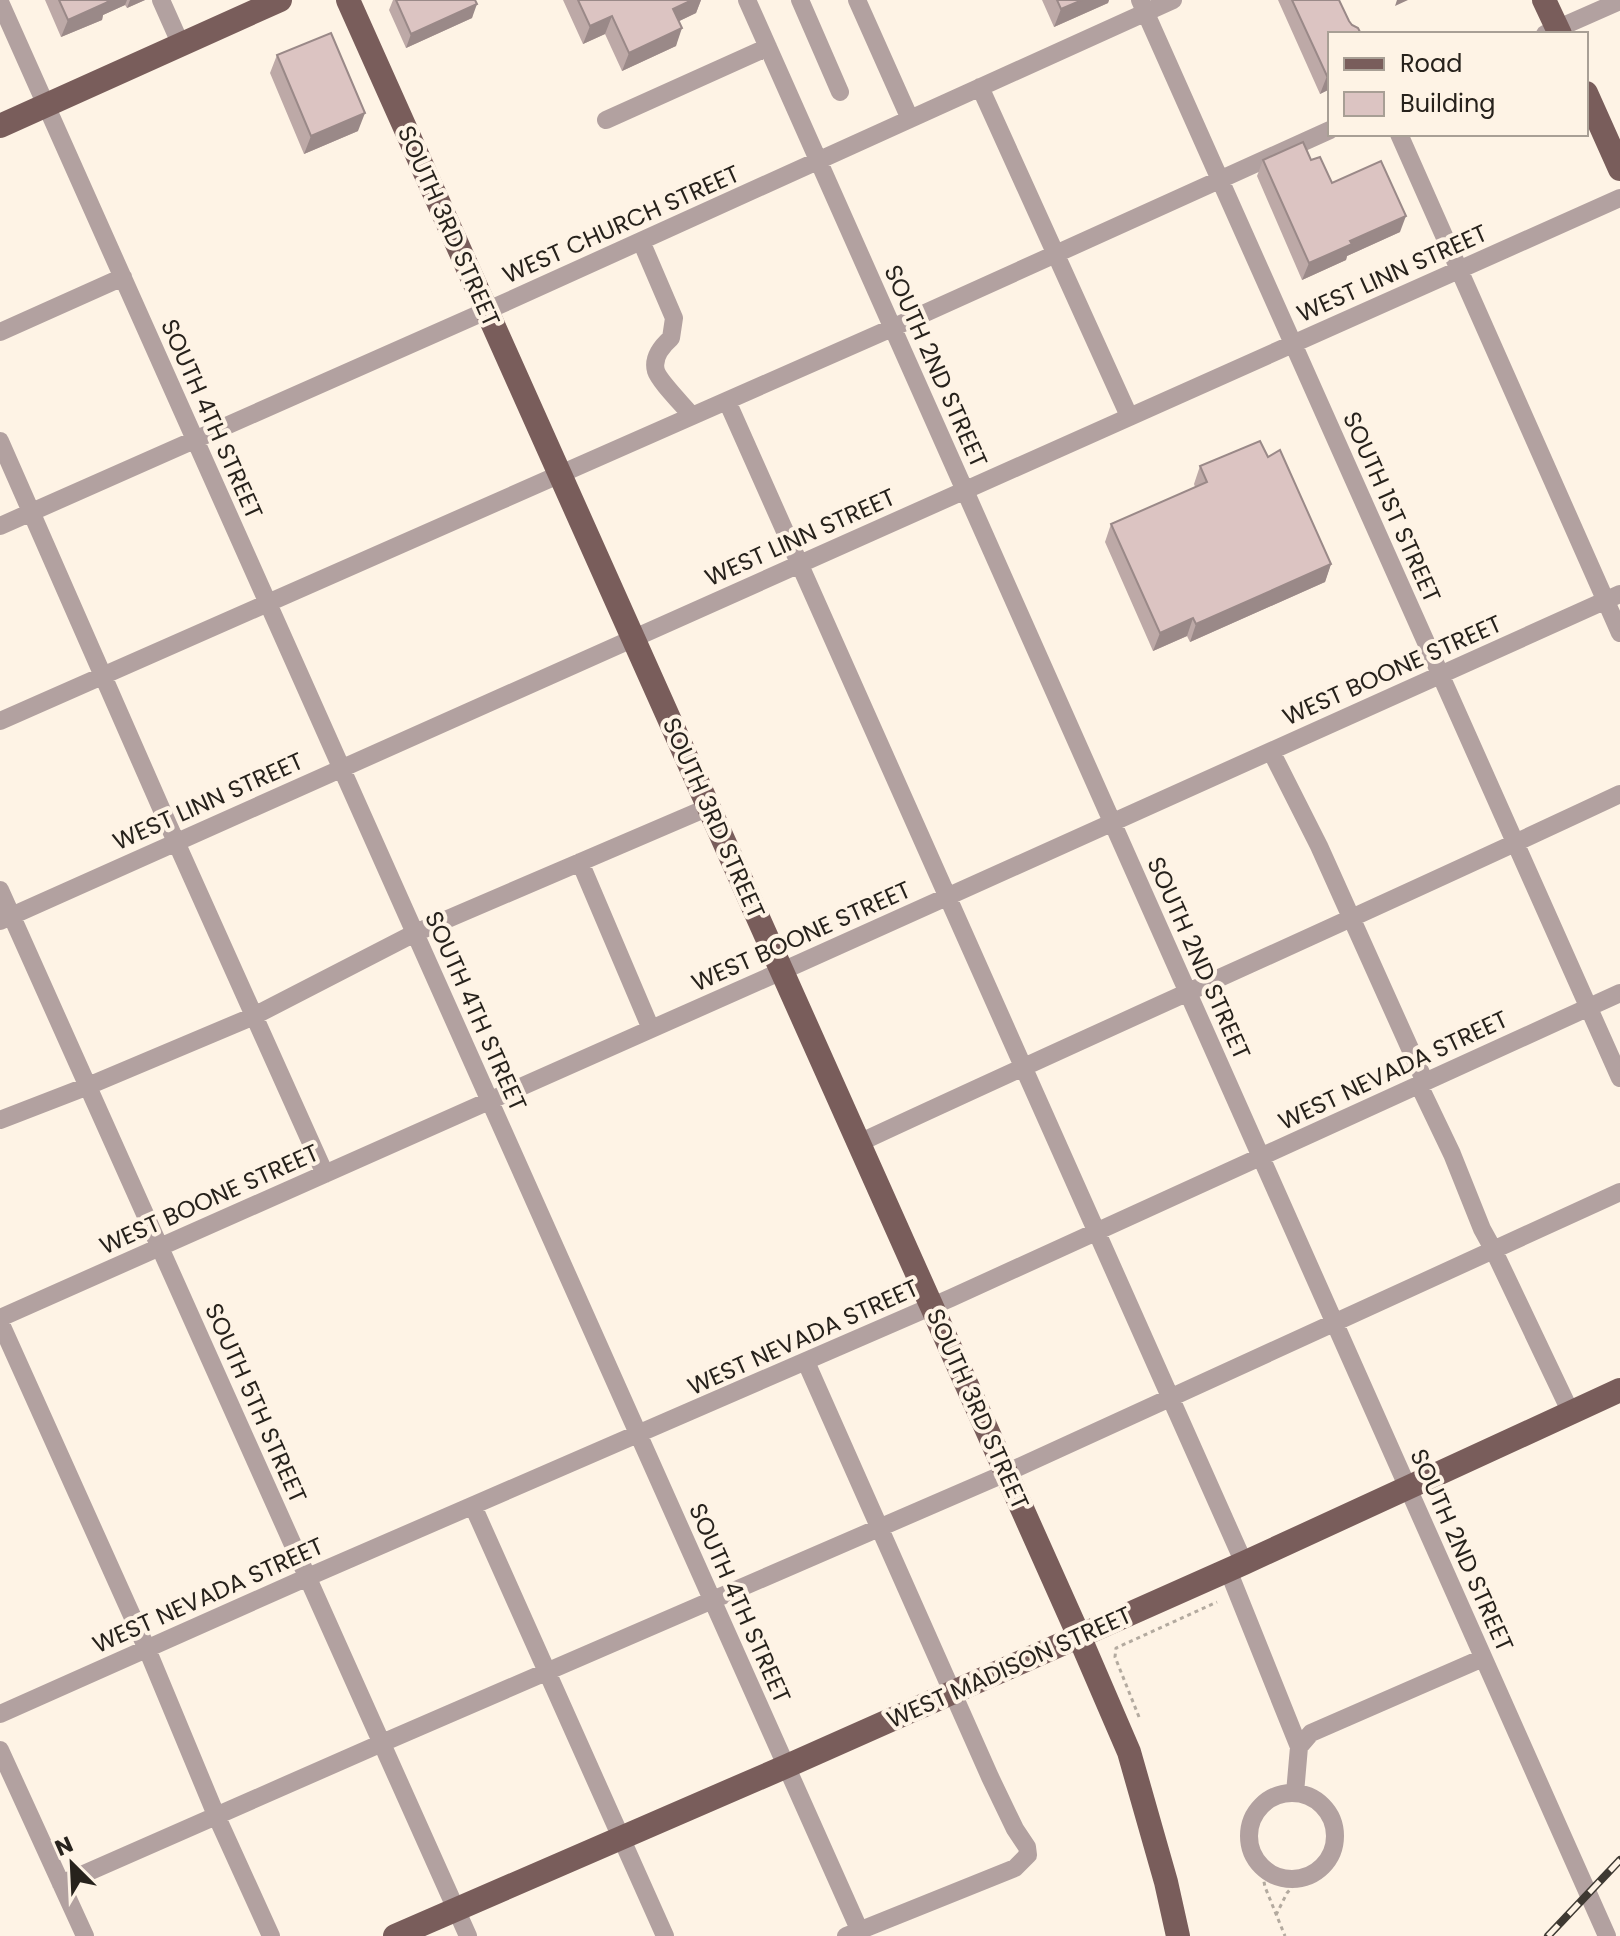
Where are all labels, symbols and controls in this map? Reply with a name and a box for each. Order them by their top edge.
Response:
legend [1328,32,1588,136]
text: Road [1400,47,1462,80]
text: Building [1400,87,1496,120]
street label: SOUTH 3RD STREET [390,120,508,332]
street label: WEST CHURCH STREET [497,157,745,291]
street label: WEST LINN STREET [1292,216,1492,330]
street label: SOUTH 2ND STREET [876,259,996,473]
street label: SOUTH 4TH STREET [153,314,271,524]
street label: SOUTH 1ST STREET [1335,406,1449,608]
street label: WEST LINN STREET [700,480,900,594]
street label: WEST BOONE STREET [1277,607,1507,733]
street label: SOUTH 3RD STREET [655,712,773,924]
street label: WEST LINN STREET [108,744,308,858]
street label: SOUTH 2ND STREET [1139,851,1259,1065]
street label: WEST BOONE STREET [686,873,916,999]
street label: SOUTH 4TH STREET [417,906,535,1116]
street label: WEST NEVADA STREET [1273,1002,1513,1138]
street label: WEST BOONE STREET [94,1136,324,1262]
street label: WEST NEVADA STREET [682,1271,924,1403]
street label: SOUTH 5TH STREET [197,1298,315,1508]
street label: SOUTH 3RD STREET [919,1303,1037,1515]
street label: SOUTH 2ND STREET [1402,1443,1522,1657]
street label: SOUTH 4TH STREET [681,1498,799,1708]
street label: WEST NEVADA STREET [87,1529,329,1661]
street label: WEST MADISON STREET [882,1598,1137,1736]
north arrow [32,1824,112,1904]
text: N [50,1829,78,1864]

